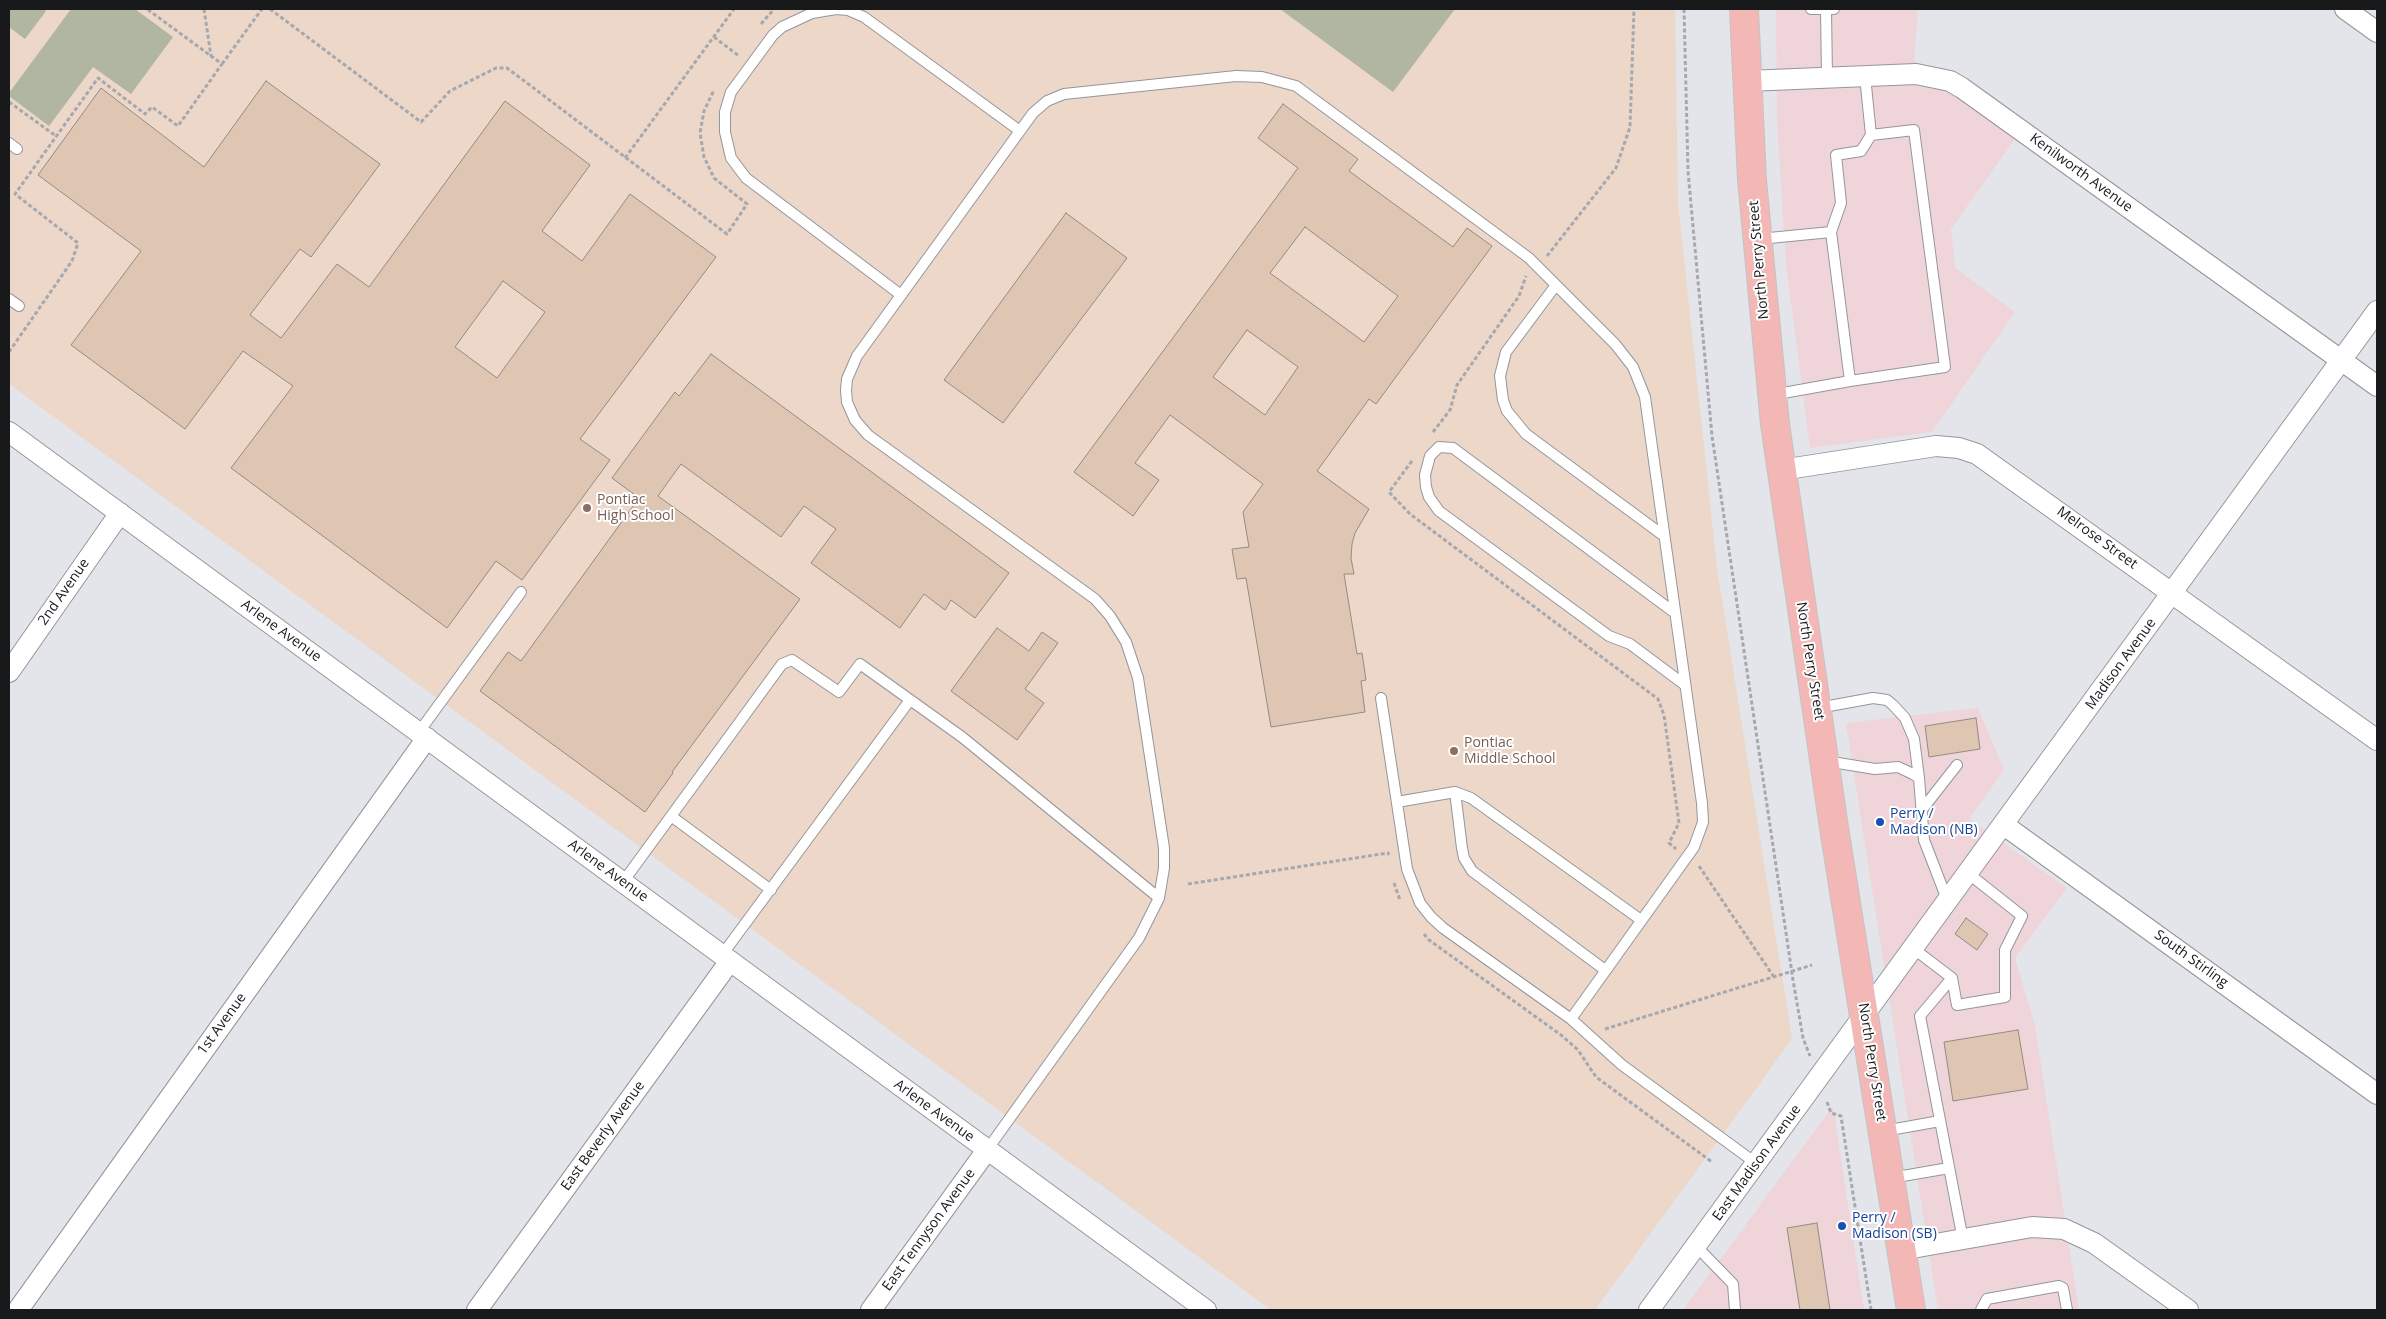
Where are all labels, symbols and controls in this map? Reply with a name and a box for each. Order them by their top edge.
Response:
street label: Kenilworth Avenue [2026,130,2136,216]
street label: North Perry Street [1745,200,1773,320]
place label: Pontiac High School [597,492,674,524]
marker: Pontiac High School [581,502,593,514]
street label: Melrose Street [2053,503,2141,573]
street label: 2nd Avenue [35,555,93,629]
street label: Arlene Avenue [238,596,324,666]
street label: North Perry Street [1792,601,1828,721]
street label: Madison Avenue [2082,615,2160,713]
place label: Pontiac Middle School [1464,735,1556,768]
marker: Pontiac Middle School [1448,745,1460,757]
place label: Perry / Madison (NB) [1890,806,1978,839]
marker: Perry / Madison (NB) [1874,816,1886,828]
street label: Arlene Avenue [565,836,651,906]
street label: South Stirling [2151,927,2231,991]
street label: 1st Avenue [194,990,250,1058]
street label: North Perry Street [1854,1002,1890,1122]
street label: Arlene Avenue [891,1076,977,1146]
street label: East Beverly Avenue [558,1078,648,1194]
street label: East Madison Avenue [1709,1102,1805,1224]
street label: East Tennyson Avenue [879,1166,979,1294]
place label: Perry / Madison (SB) [1852,1210,1937,1242]
marker: Perry / Madison (SB) [1836,1220,1848,1232]

